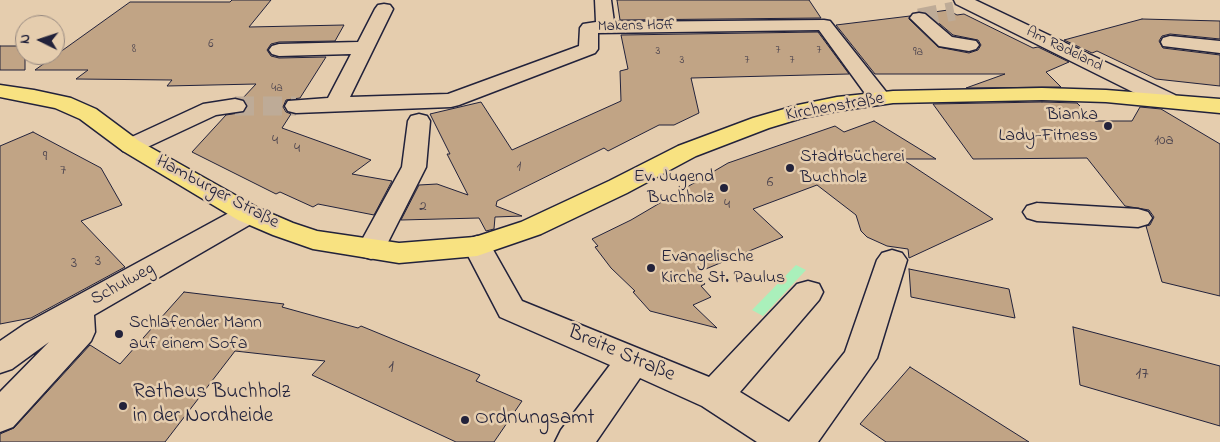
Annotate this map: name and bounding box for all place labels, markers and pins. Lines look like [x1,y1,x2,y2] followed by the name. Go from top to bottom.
[999,105,1098,148] place label: Bianka Lady-Fitness
[1102,120,1114,132] marker: Bianka Lady-Fitness
[800,147,905,190] place label: Stadtbücherei Buchholz
[784,162,796,174] marker: Stadtbücherei Buchholz
[634,167,714,210] place label: Ev. Jugend Buchholz
[718,182,730,194] marker: Ev. Jugend Buchholz
[661,247,785,290] place label: Evangelische Kirche St. Paulus
[645,262,657,274] marker: Evangelische Kirche St. Paulus
[129,313,262,356] place label: Schlafender Mann auf einem Sofa
[113,328,125,340] marker: Schlafender Mann auf einem Sofa
[133,381,290,431] place label: Rathaus Buchholz in der Nordheide
[117,400,129,412] marker: Rathaus Buchholz in der Nordheide
[475,407,595,433] place label: Ordnungsamt
[459,414,471,426] marker: Ordnungsamt

